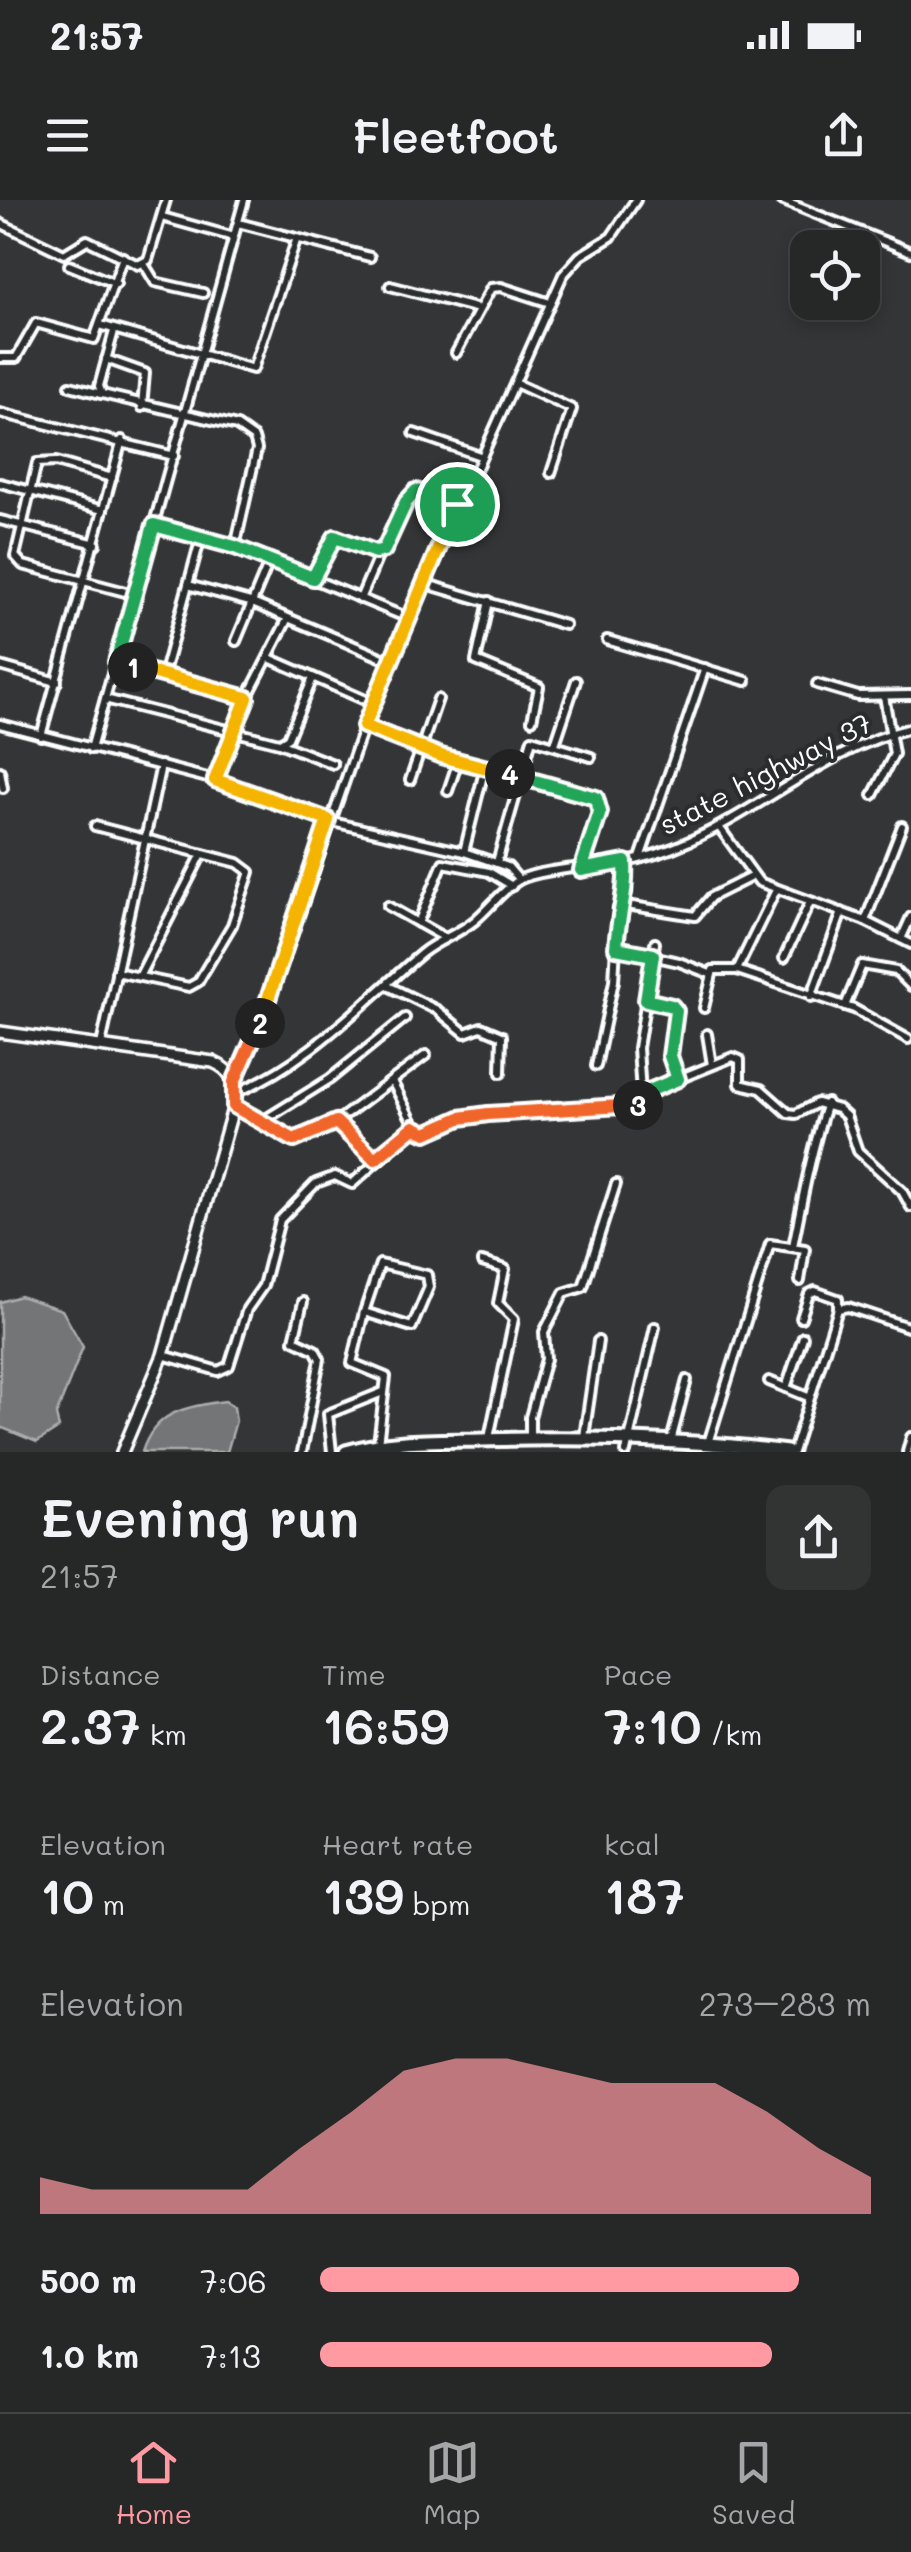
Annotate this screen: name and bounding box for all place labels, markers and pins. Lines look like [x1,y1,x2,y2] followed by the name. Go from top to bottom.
[415,462,500,547] pin
[108,642,158,692] pin: 1
[485,749,535,799] pin: 4
[235,998,285,1048] pin: 2
[613,1080,663,1130] pin: 3

